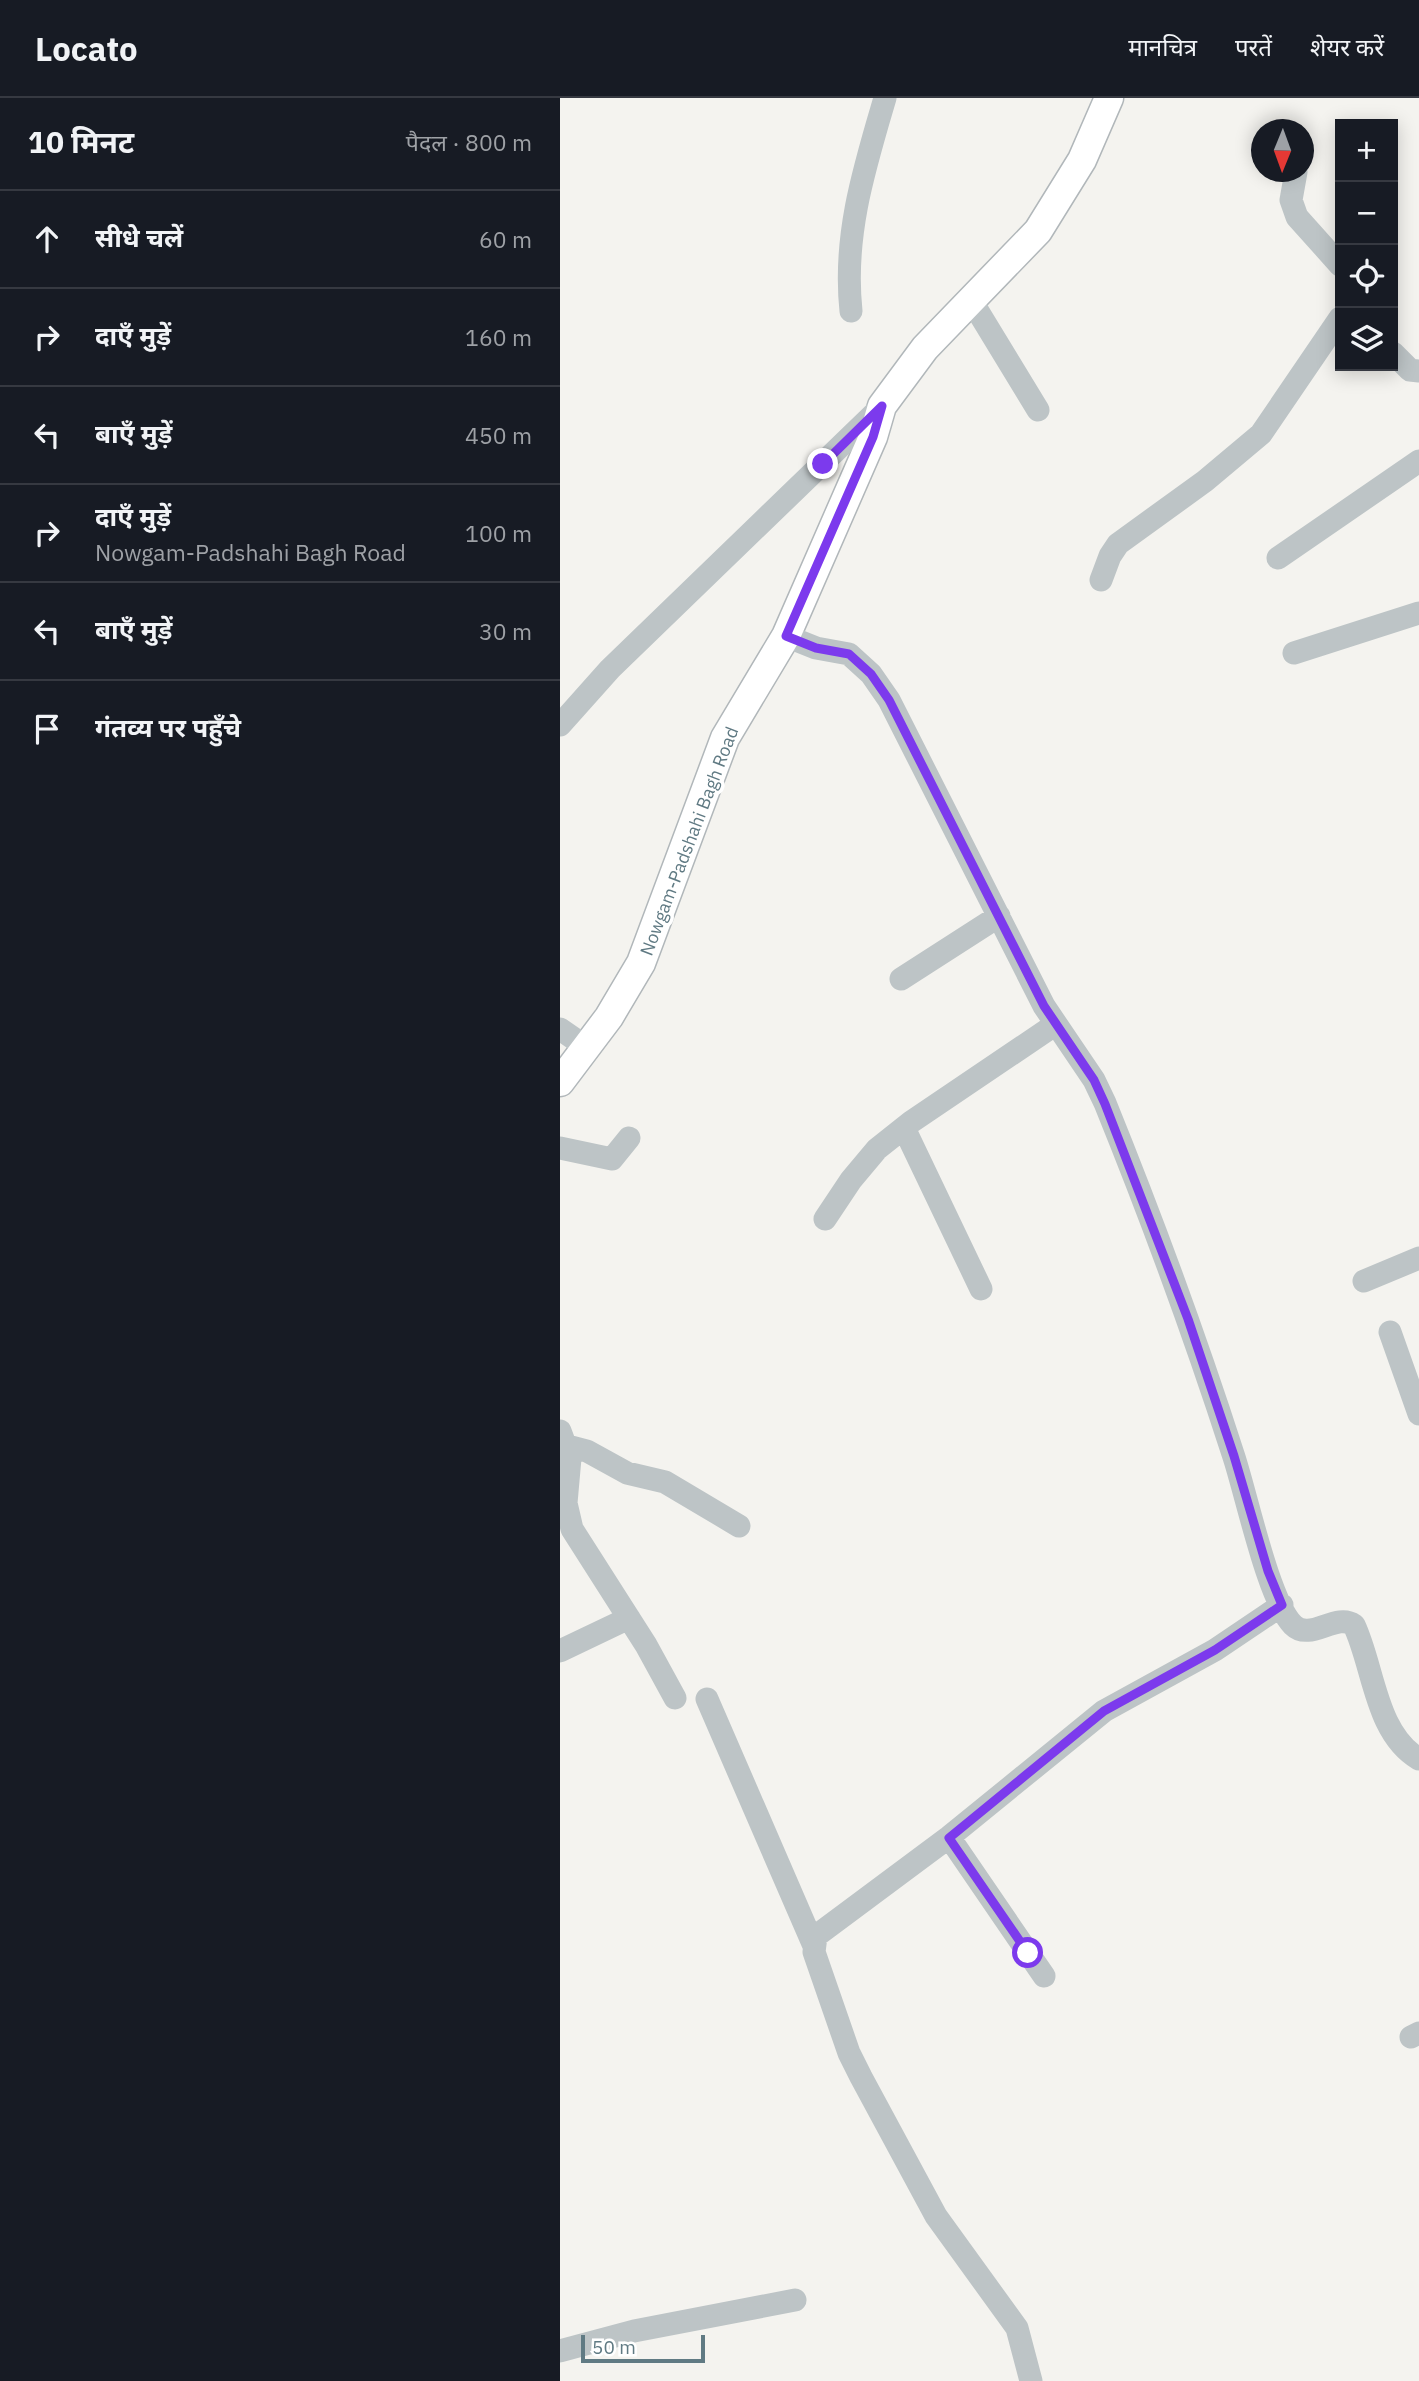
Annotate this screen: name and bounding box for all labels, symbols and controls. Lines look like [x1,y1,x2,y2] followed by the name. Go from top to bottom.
[35,27,138,70] text: Locato
[1128,31,1197,63] text: मानचित्र
[1235,31,1272,63] text: परतें
[1310,31,1384,63] text: शेयर करें
[1251,119,1314,182] north arrow
[1335,119,1398,371] map controls
[1335,119,1398,182] button: +
[28,122,134,161] text: 10 मिनट
[406,127,532,157] text: पैदल · 800 m
[1335,182,1398,245] button: −
[28,220,66,258] icon: ahead
[95,220,183,254] text: सीधे चलें
[479,224,532,254] text: 60 m
[1335,245,1398,308] button: locate
[1335,308,1398,371] button: layers
[28,318,66,356] icon: right
[95,318,171,352] text: दाएँ मुड़ें
[465,322,532,352] text: 160 m
[28,416,66,454] icon: left
[95,416,172,450] text: बाएँ मुड़ें
[465,420,532,450] text: 450 m
[807,448,838,479] route end
[95,499,171,533] text: दाएँ मुड़ें
[28,514,66,552] icon: right
[465,518,532,548] text: 100 m
[95,537,406,567] text: Nowgam-Padshahi Bagh Road
[28,612,66,650] icon: left
[95,612,172,646] text: बाएँ मुड़ें
[479,616,532,646] text: 30 m
[28,710,66,748] icon: arrive
[95,710,241,744] text: गंतव्य पर पहुँचे
[635,723,743,959] street label: Nowgam-Padshahi Bagh Road
[1012,1937,1043,1968] route start
[581,2332,705,2364] scale bar
[592,2335,636,2359] text: 50 m

